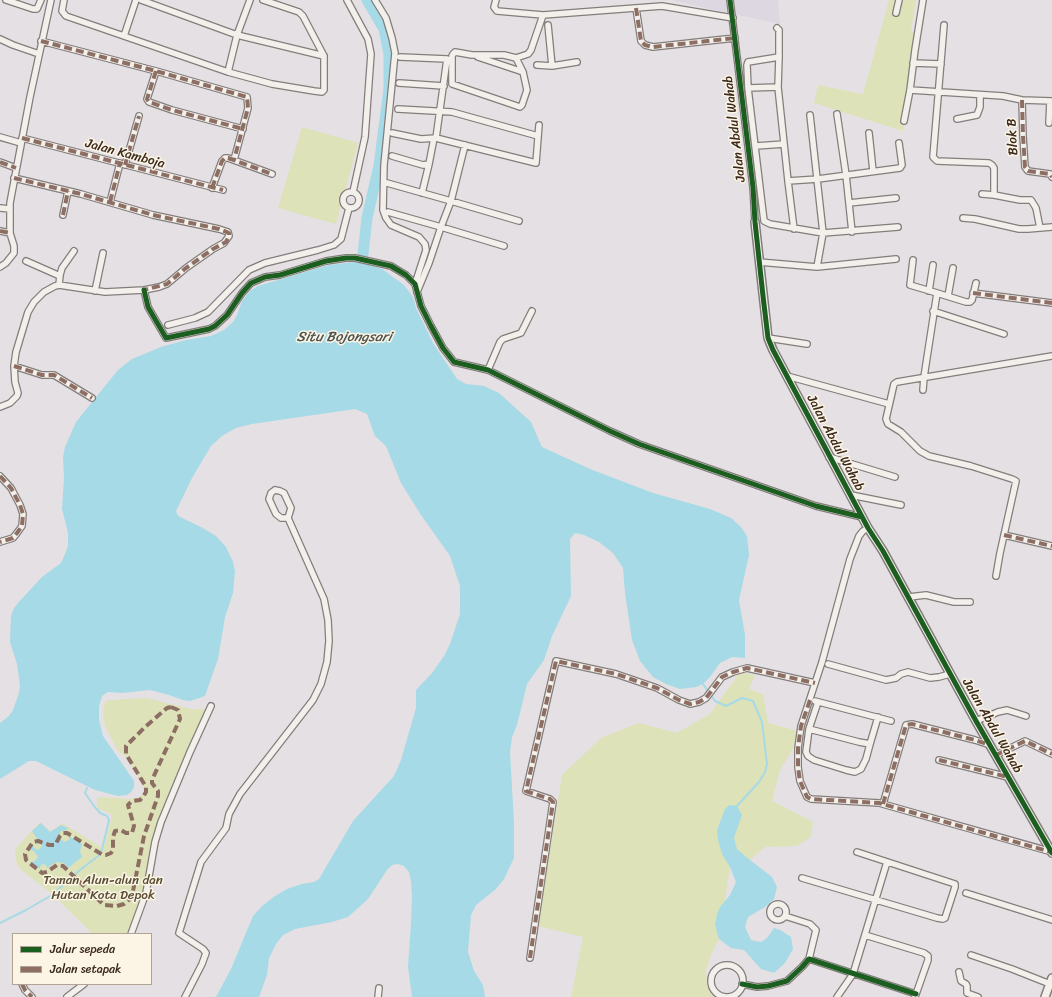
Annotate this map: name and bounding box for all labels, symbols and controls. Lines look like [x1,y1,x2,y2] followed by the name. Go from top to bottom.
[721,75,749,183] street label: Jalan Abdul Wahab
[1004,118,1022,156] street label: Blok B
[84,136,166,172] street label: Jalan Kamboja
[296,329,392,345] water label: Situ Bojongsari
[803,392,867,494] street label: Jalan Abdul Wahab
[959,676,1025,776] street label: Jalan Abdul Wahab
[43,873,163,904] park label: Taman Alun-alun dan Hutan Kota Depok
[12,933,152,985] legend
[50,938,115,960] text: Jalur sepeda
[50,958,121,980] text: Jalan setapak

